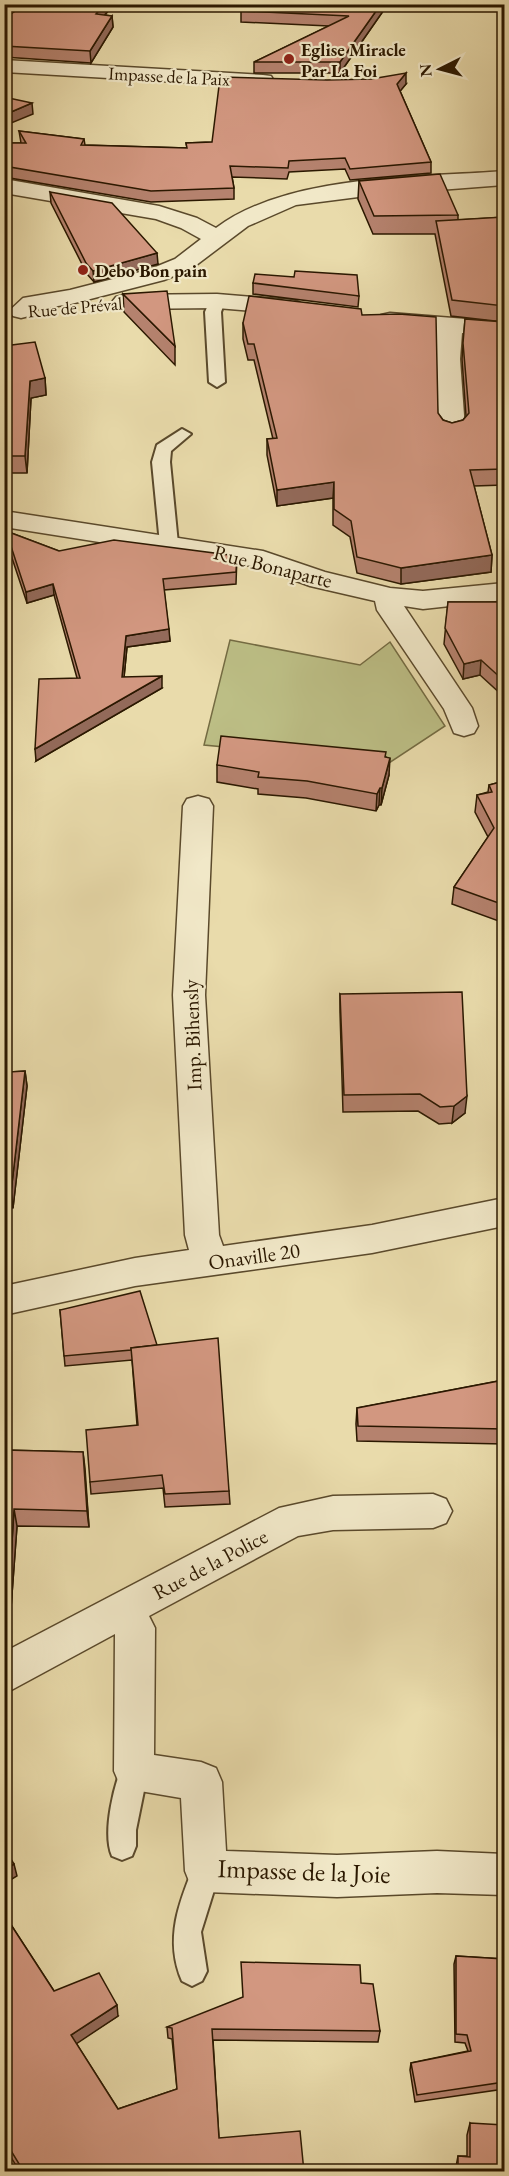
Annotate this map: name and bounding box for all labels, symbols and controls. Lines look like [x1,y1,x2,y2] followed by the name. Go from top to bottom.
[301,38,406,82] place label: Eglise Miracle Par La Foi
[410,39,470,99] north arrow
[282,52,296,66] marker: Eglise Miracle Par La Foi
[108,61,231,91] street label: Impasse de la Paix
[414,63,437,78] text: N
[95,259,207,282] place label: Debo Bon pain
[76,263,90,277] marker: Debo Bon pain
[27,291,123,323] street label: Rue de Préval
[211,538,335,594] street label: Rue Bonaparte
[177,978,207,1091] street label: Imp. Bihensly
[207,1236,301,1276] street label: Onaville 20
[148,1522,272,1606] street label: Rue de la Police
[217,1851,391,1891] street label: Impasse de la Joie

